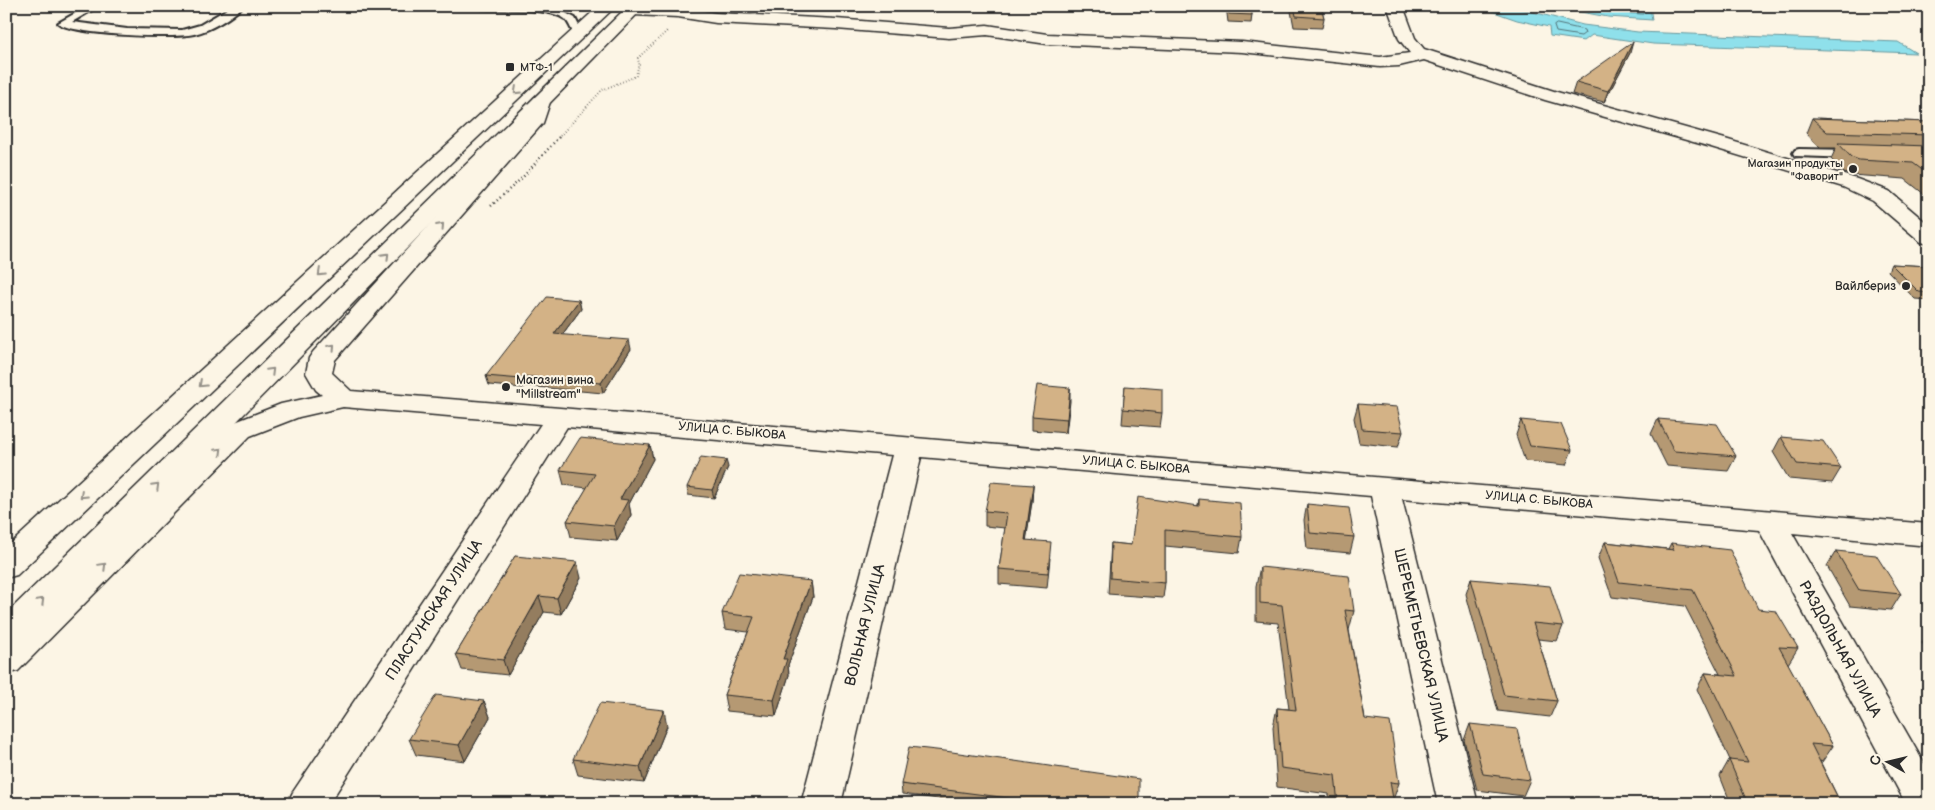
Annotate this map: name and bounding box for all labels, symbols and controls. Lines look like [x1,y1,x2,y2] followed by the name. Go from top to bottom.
[504,61,516,73] marker: МТФ-1
[520,61,552,74] place label: МТФ-1
[513,85,522,94] one-way arrow
[1748,157,1843,183] place label: Магазин продукты "Фаворит"
[1847,163,1859,175] marker: Магазин продукты "Фаворит"
[435,222,444,231] one-way arrow
[380,253,389,262] one-way arrow
[318,267,327,276] one-way arrow
[1835,279,1896,294] place label: Вайлбериз
[1900,280,1912,292] marker: Вайлбериз
[326,343,335,352] one-way arrow
[265,368,274,377] one-way arrow
[516,373,594,402] place label: Магазин вина "Millstream"
[199,378,208,387] one-way arrow
[500,381,512,393] marker: Магазин вина "Millstream"
[678,419,787,443] street label: УЛИЦА С. БЫКОВА
[213,448,222,457] one-way arrow
[1082,453,1191,477] street label: УЛИЦА С. БЫКОВА
[150,483,159,492] one-way arrow
[1485,488,1594,512] street label: УЛИЦА С. БЫКОВА
[80,489,89,498] one-way arrow
[381,535,487,684] street label: ПЛАСТУНСКАЯ УЛИЦА
[1389,546,1453,745] street label: ШЕРЕМЕТЬЕВСКАЯ УЛИЦА
[841,561,890,688] street label: ВОЛЬНАЯ УЛИЦА
[97,562,106,571] one-way arrow
[1794,577,1886,722] street label: РАЗДОЛЬНАЯ УЛИЦА
[35,597,44,606] one-way arrow
[1862,738,1912,788] north arrow
[1867,754,1885,766] text: С

